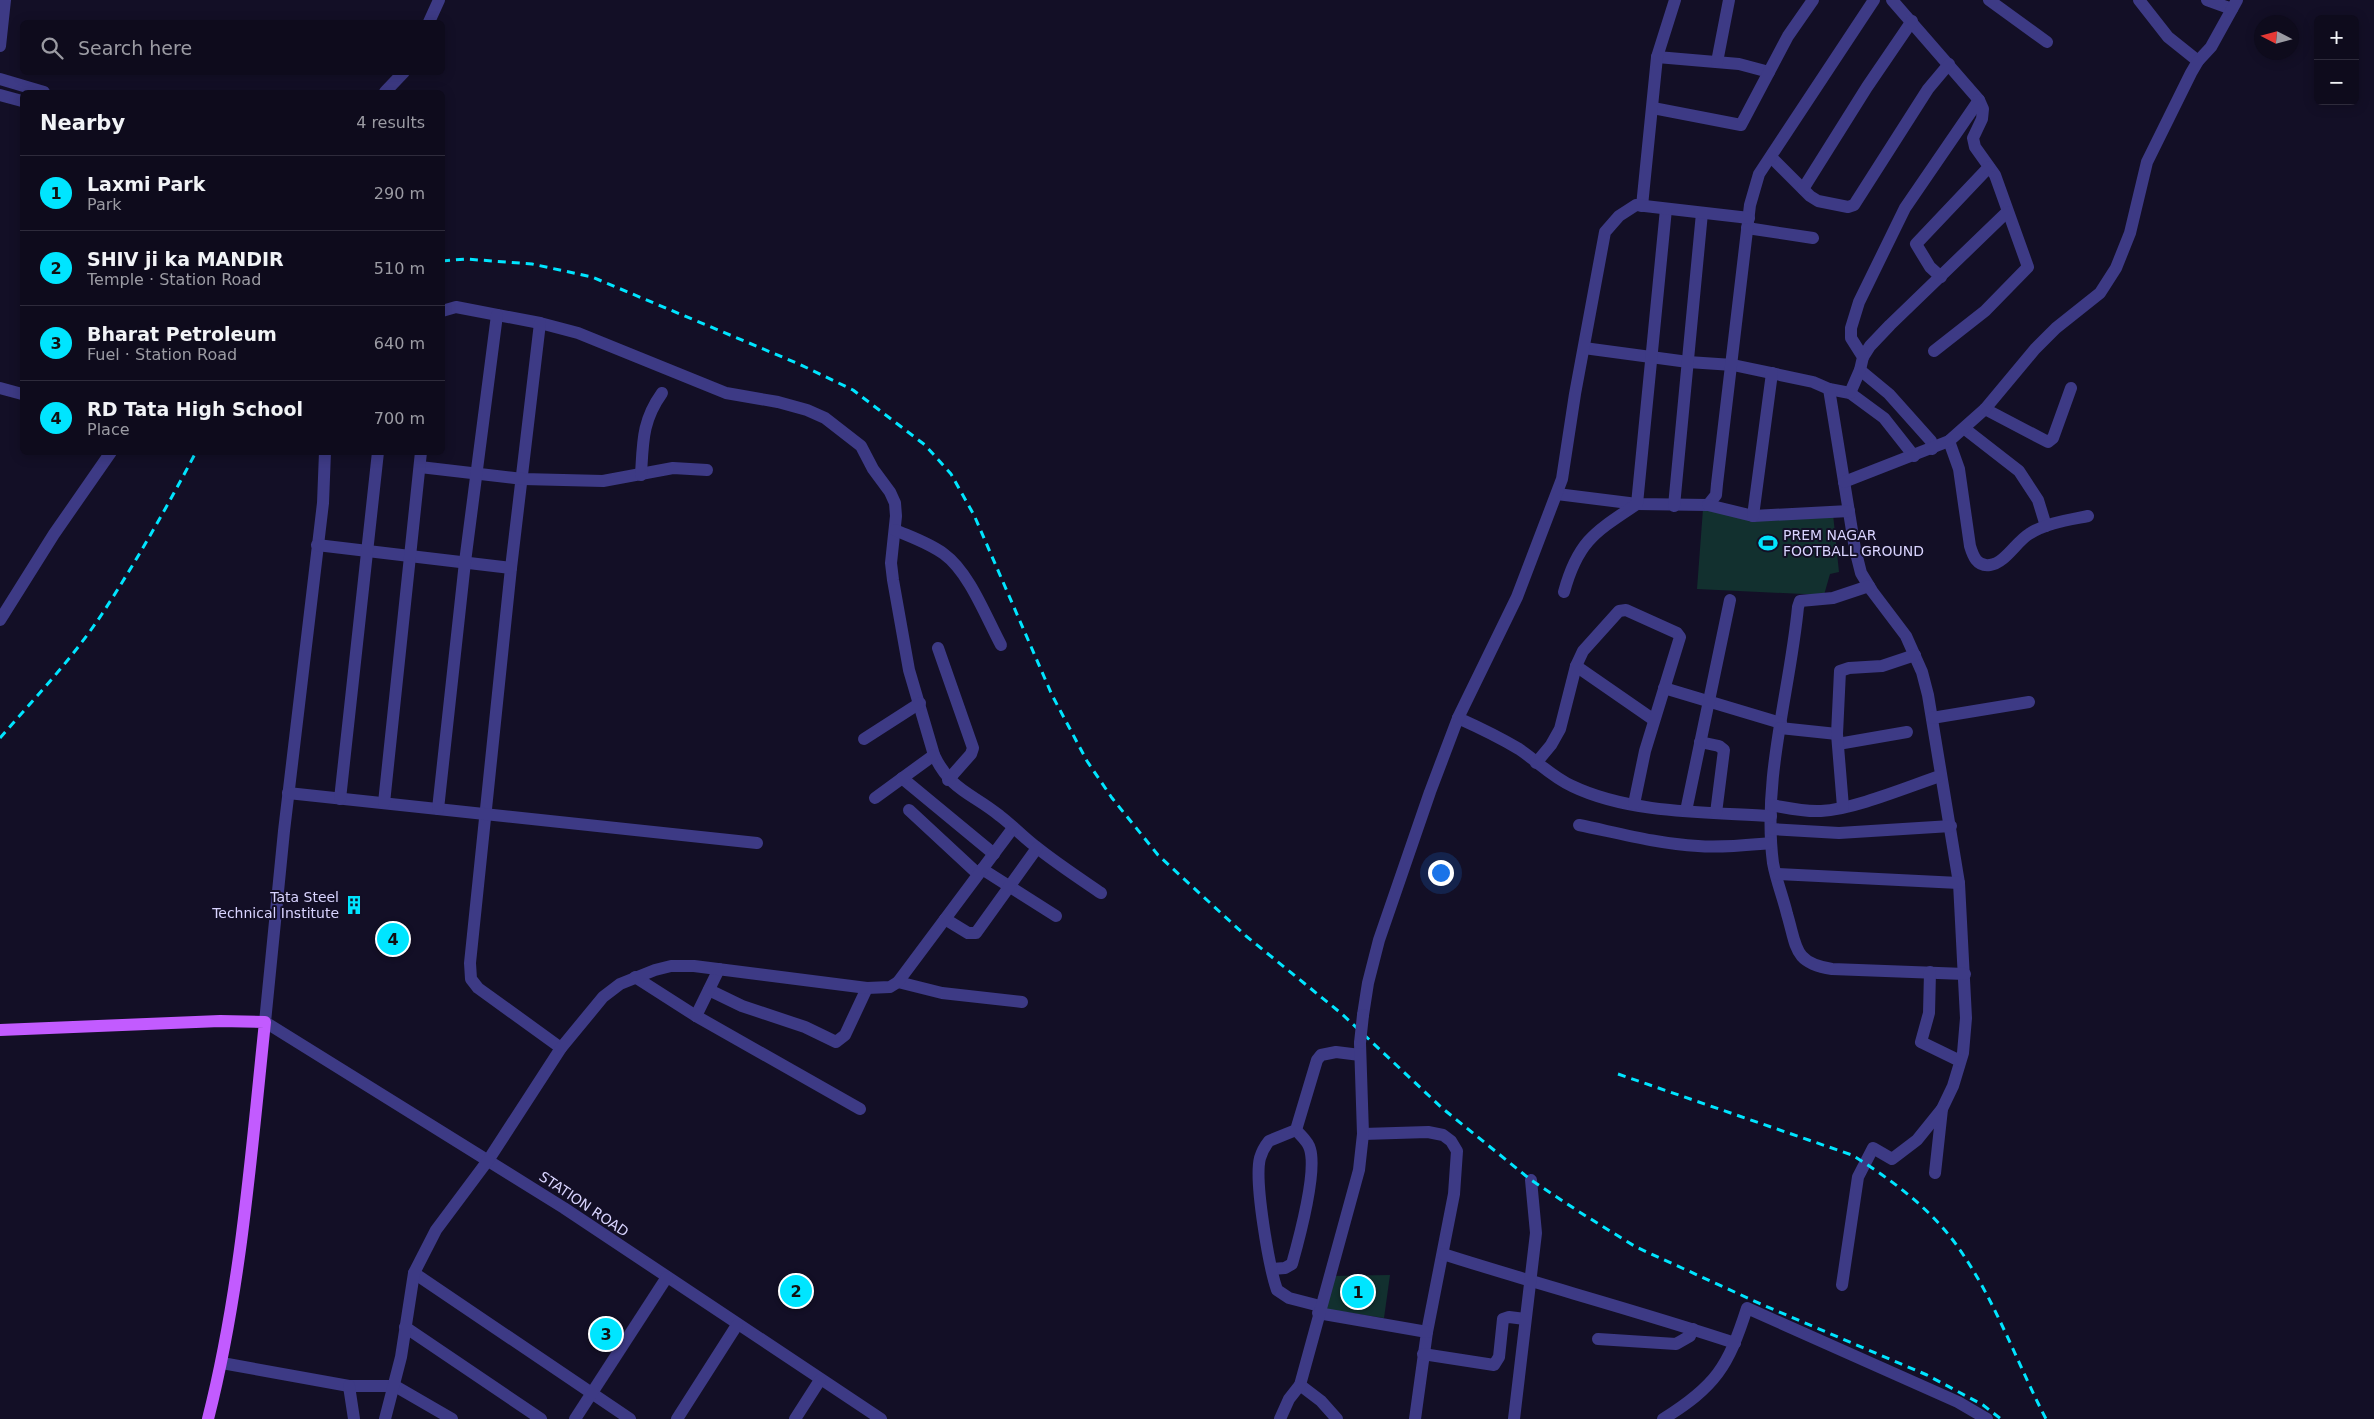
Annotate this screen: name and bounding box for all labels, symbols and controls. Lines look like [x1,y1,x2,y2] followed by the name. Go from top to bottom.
[2254,15,2299,60] north arrow
[2314,15,2359,105] map controls
[2314,15,2359,60] button: +
[20,20,445,75] search box
[38,34,66,62] icon: search
[78,37,192,59] text: Search here
[2314,60,2359,105] button: −
[40,111,125,135] text: Nearby
[356,113,425,132] text: 4 results
[87,173,205,195] text: Laxmi Park
[50,184,62,203] text: 1
[374,184,425,203] text: 290 m
[87,195,122,214] text: Park
[87,248,284,270] text: SHIV ji ka MANDIR
[50,259,62,278] text: 2
[374,259,425,278] text: 510 m
[87,270,261,289] text: Temple · Station Road
[87,323,277,345] text: Bharat Petroleum
[50,334,62,353] text: 3
[374,334,425,353] text: 640 m
[87,345,237,364] text: Fuel · Station Road
[87,398,303,420] text: RD Tata High School
[50,409,62,428] text: 4
[374,409,425,428] text: 700 m
[87,420,130,439] text: Place
[1783,527,1924,559] place label: PREM NAGAR FOOTBALL GROUND
[1757,532,1779,554] sports icon: PREM NAGAR FOOTBALL GROUND
[1428,860,1454,886] your location
[211,889,339,921] place label: Tata Steel Technical Institute
[343,894,365,916] building icon: Tata Steel Technical Institute
[377,920,409,958] pin: 4
[536,1168,632,1240] street label: STATION ROAD
[780,1272,812,1310] pin: 2
[1342,1273,1374,1311] pin: 1
[590,1315,622,1353] pin: 3

